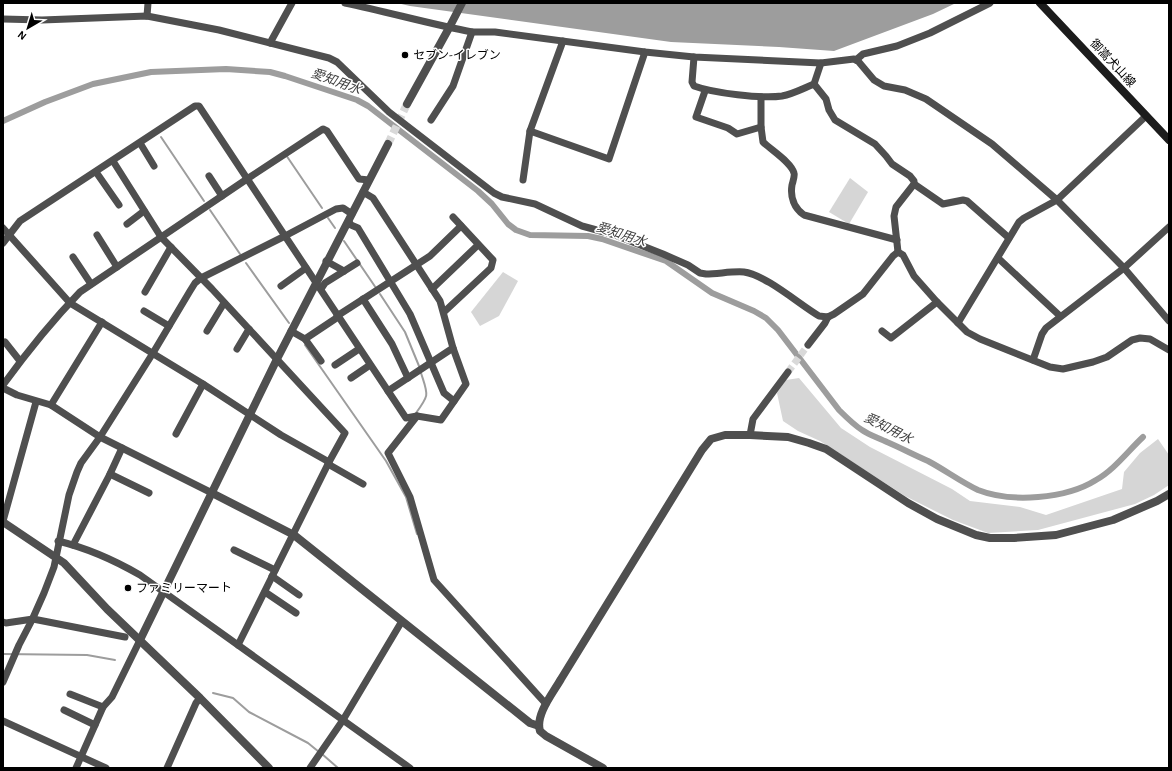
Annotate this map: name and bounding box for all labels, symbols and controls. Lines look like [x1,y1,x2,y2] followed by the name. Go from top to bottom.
[8,8,48,48] north arrow
[16,29,29,42] text: N
[1088,36,1139,89] street label: 御嵩犬山線
[413,48,501,61] place label: セブン-イレブン
[400,50,410,60] marker: セブン-イレブン
[309,66,365,98] water label: 愛知用水
[594,220,650,250] water label: 愛知用水
[862,411,916,447] water label: 愛知用水
[136,582,232,594] place label: ファミリーマート
[123,583,133,593] marker: ファミリーマート

